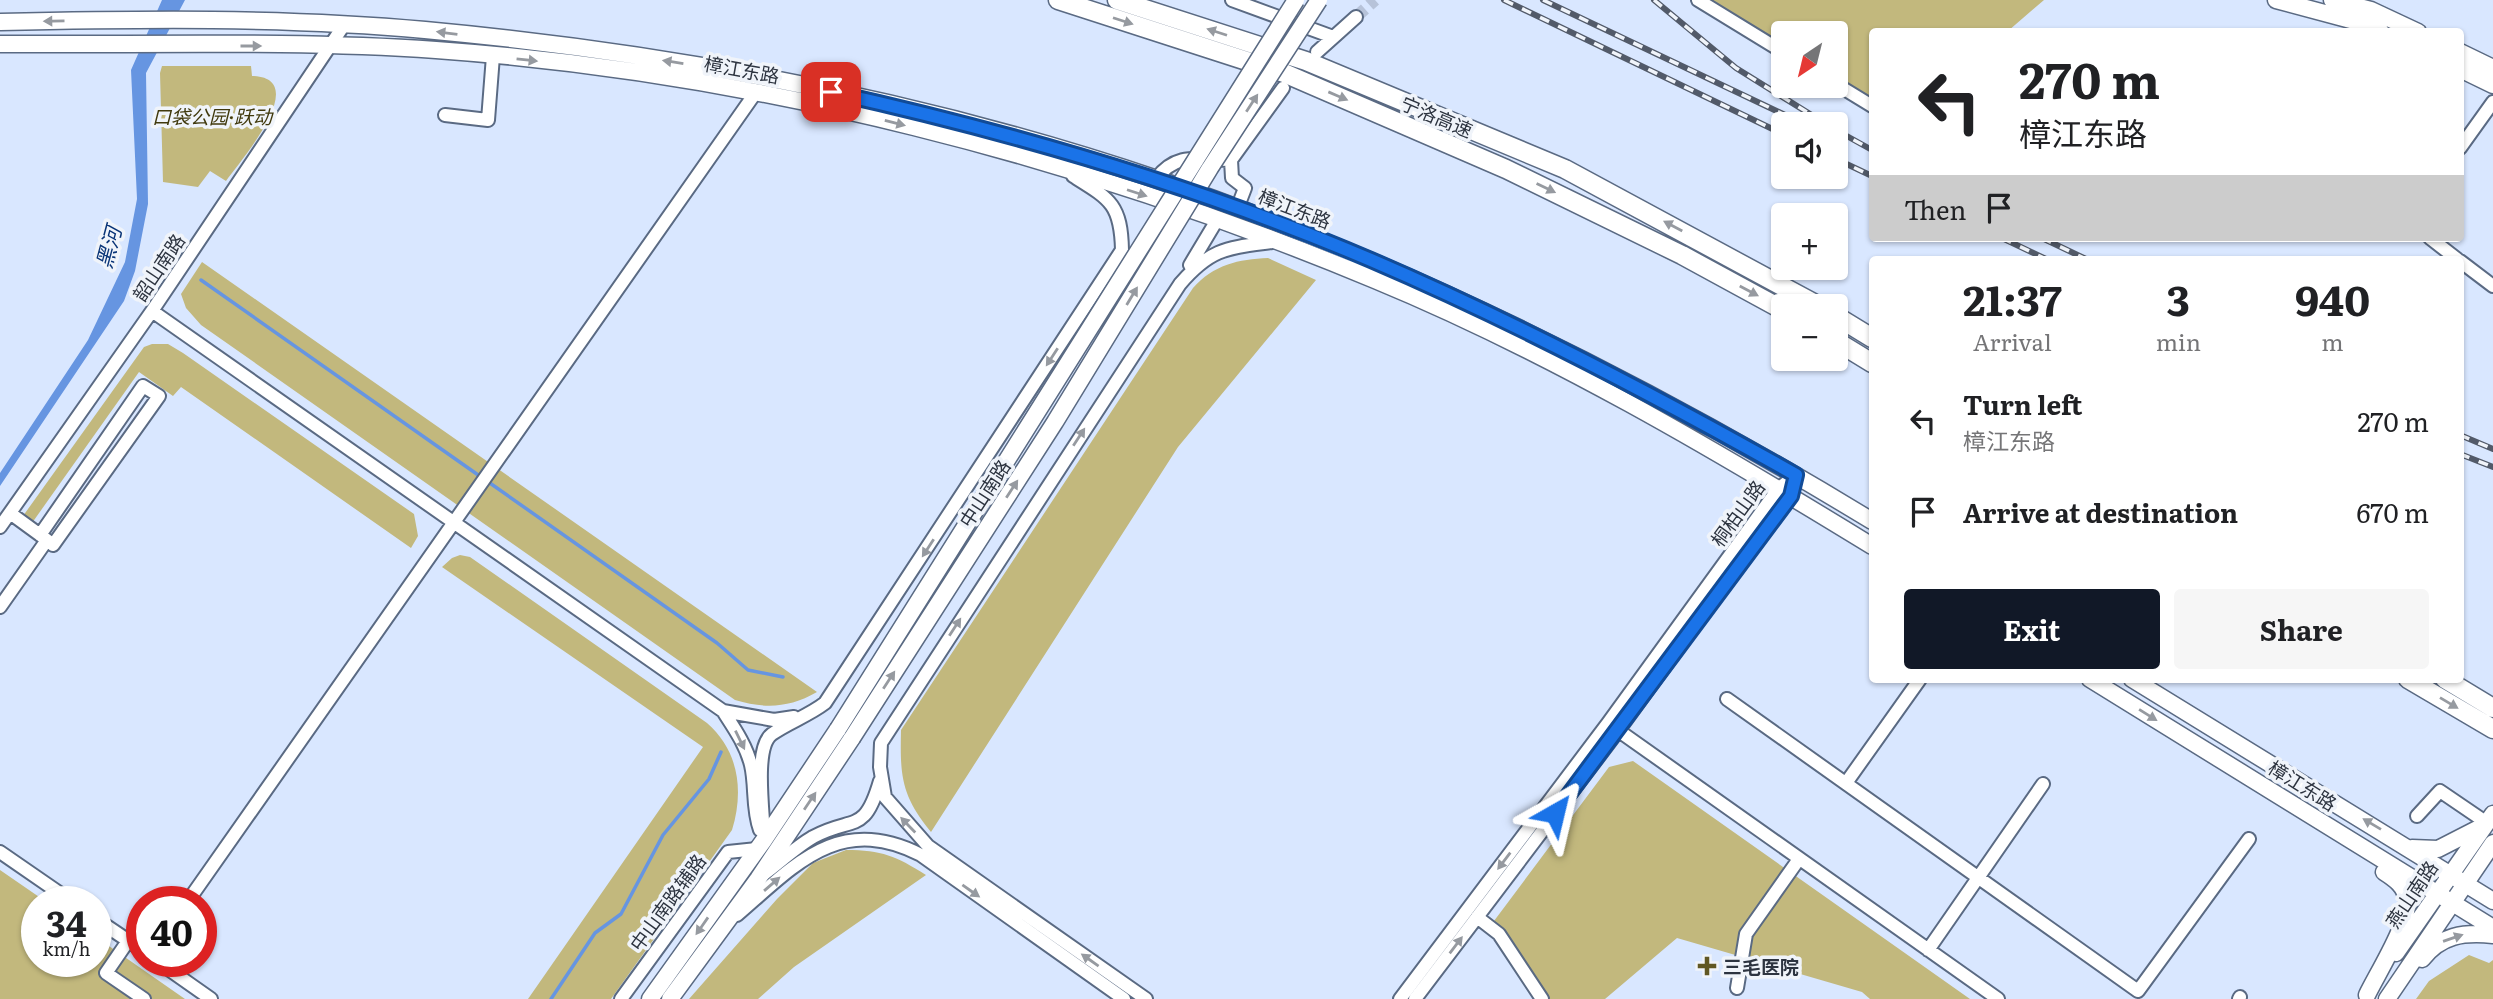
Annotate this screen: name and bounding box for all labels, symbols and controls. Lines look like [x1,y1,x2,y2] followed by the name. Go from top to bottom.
[43,15,65,26] one-way arrow
[1113,16,1134,27] one-way arrow
[1771,21,1848,98] north arrow
[1771,21,1848,371] map controls
[1206,26,1227,37] one-way arrow
[436,27,458,38] one-way arrow
[240,40,262,52] one-way arrow
[2019,41,2160,114] text: 270 m
[702,49,782,89] street label: 樟江东路
[516,55,538,66] one-way arrow
[662,56,684,67] one-way arrow
[1904,56,1995,147] icon: left
[801,62,861,122] pin
[812,73,850,111] icon: arrive
[1397,88,1477,144] street label: 宁洛高速
[1327,91,1348,102] one-way arrow
[1246,93,1259,112] one-way arrow
[152,102,274,130] park label: 口袋公园·跃动
[2019,108,2147,156] text: 樟江东路
[1771,112,1848,189] button: sound
[885,118,907,129] one-way arrow
[1254,181,1336,235] street label: 樟江东路
[1536,182,1556,194] one-way arrow
[1127,188,1148,199] one-way arrow
[1904,189,1966,228] text: Then
[1980,189,2018,227] icon: arrive
[1771,203,1848,280] button: +
[87,219,128,271] water label: 黑河
[1664,220,1683,232] one-way arrow
[125,228,191,306] street label: 韶山南路
[1963,267,2062,329] text: 21:37
[2167,267,2190,329] text: 3
[2295,267,2370,329] text: 940
[1739,284,1759,296] one-way arrow
[1125,286,1138,305] one-way arrow
[1771,294,1848,371] button: −
[1973,324,2052,358] text: Arrival
[2156,324,2201,358] text: min
[2321,324,2344,358] text: m
[1046,348,1059,367] one-way arrow
[1963,384,2082,423] text: Turn left
[2357,401,2429,440] text: 270 m
[1904,402,1942,440] icon: left
[1963,423,2055,457] text: 樟江东路
[1073,427,1086,447] one-way arrow
[952,453,1016,533] street label: 中山南路
[1703,474,1771,552] street label: 桐柏山路
[1005,479,1018,499] one-way arrow
[1963,492,2238,531] text: Arrive at destination
[2356,492,2429,531] text: 670 m
[1904,493,1942,531] icon: arrive
[922,539,935,558] one-way arrow
[1904,589,2160,669] button: Exit
[2174,589,2429,669] button: Share
[948,618,961,637] one-way arrow
[882,671,895,690] one-way arrow
[2440,697,2459,709] one-way arrow
[2139,708,2158,721] one-way arrow
[735,730,746,750] one-way arrow
[2263,753,2343,817] street label: 樟江东路
[1518,776,1592,850] position arrow
[803,792,817,810] one-way arrow
[900,817,916,834] one-way arrow
[2362,818,2381,831] one-way arrow
[622,848,712,956] street label: 中山南路辅路
[1497,851,1512,869] one-way arrow
[2378,855,2444,933] street label: 燕山南路
[763,877,780,893] one-way arrow
[962,884,980,898] one-way arrow
[126,886,217,977] speed limit sign: 40
[46,896,87,948] text: 34
[695,917,709,935] one-way arrow
[2442,932,2463,943] one-way arrow
[43,935,90,962] text: km/h
[1449,936,1464,954] one-way arrow
[1723,952,1799,980] place label: 三毛医院
[1081,953,1099,967] one-way arrow
[1697,956,1717,976] marker: 三毛医院

